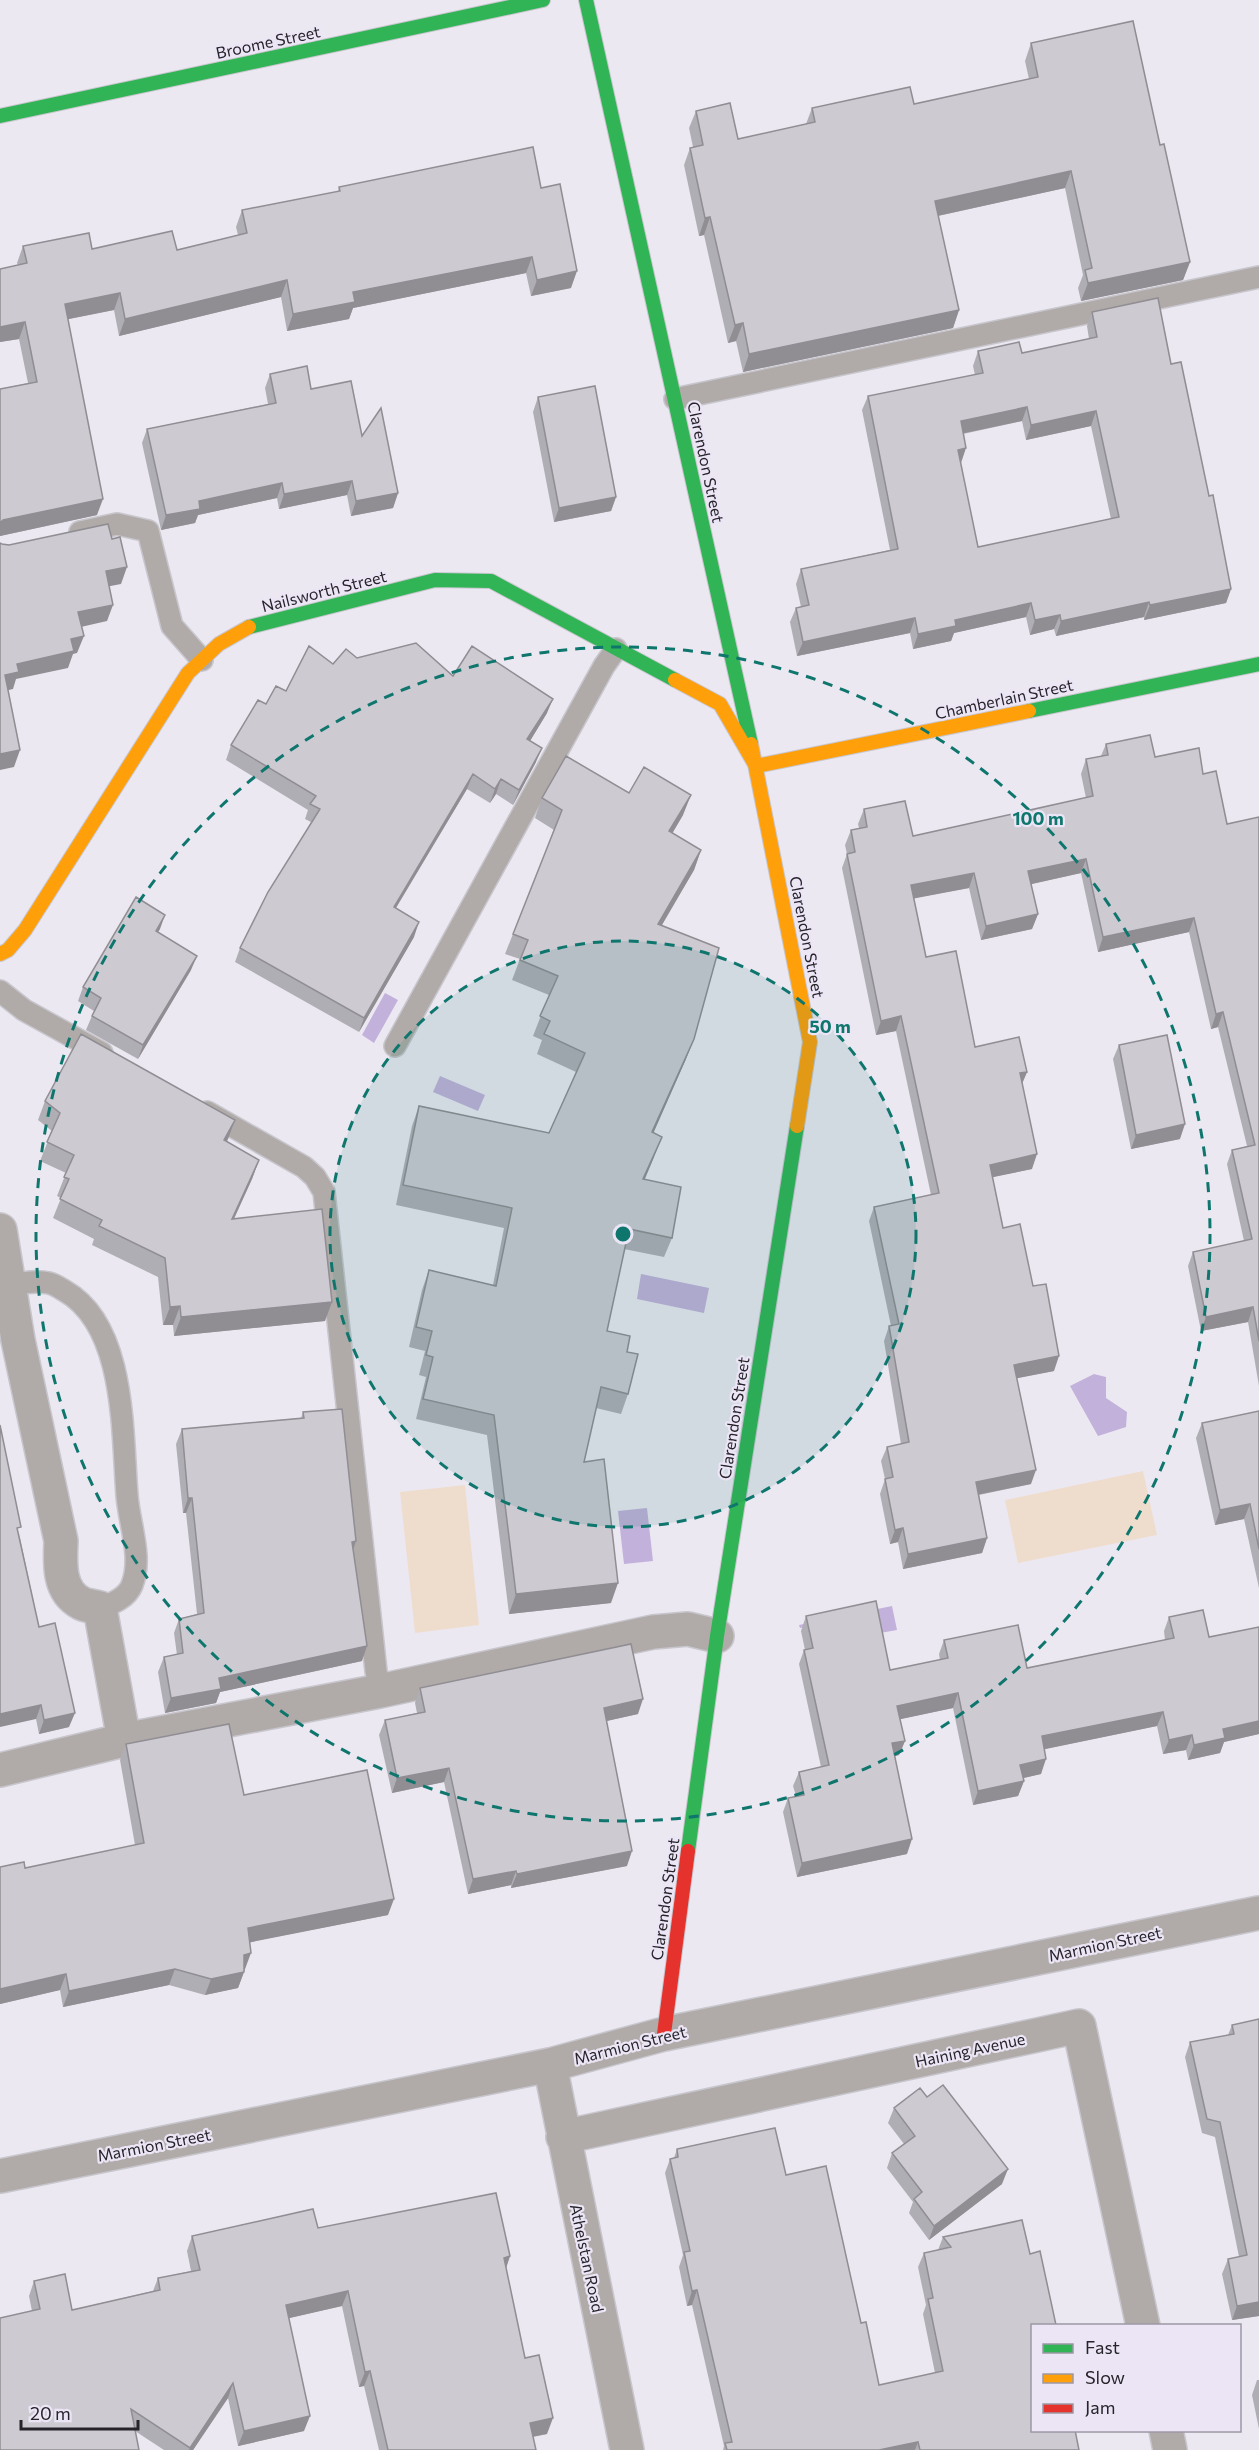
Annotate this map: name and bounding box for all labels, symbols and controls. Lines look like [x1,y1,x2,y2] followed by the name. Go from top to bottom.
[214,21,322,62] street label: Broome Street
[684,400,729,525] street label: Clarendon Street
[259,566,389,615] street label: Nailsworth Street
[933,674,1075,722] street label: Chamberlain Street
[1012,807,1064,829] text: 100 m
[786,875,829,1000] street label: Clarendon Street
[809,1015,851,1037] text: 50 m
[613,1224,633,1244] centre of rings
[714,1355,753,1480] street label: Clarendon Street
[647,1836,683,1961] street label: Clarendon Street
[1047,1922,1164,1965] street label: Marmion Street
[572,2021,688,2068] street label: Marmion Street
[913,2029,1027,2070] street label: Haining Avenue
[96,2124,213,2165] street label: Marmion Street
[567,2202,608,2314] street label: Athelstan Road
[1031,2324,1241,2432] legend
[1085,2336,1120,2358] text: Fast
[1085,2366,1125,2388] text: Slow
[21,2393,138,2431] scale bar
[1085,2396,1115,2418] text: Jam
[30,2402,71,2424] text: 20 m

